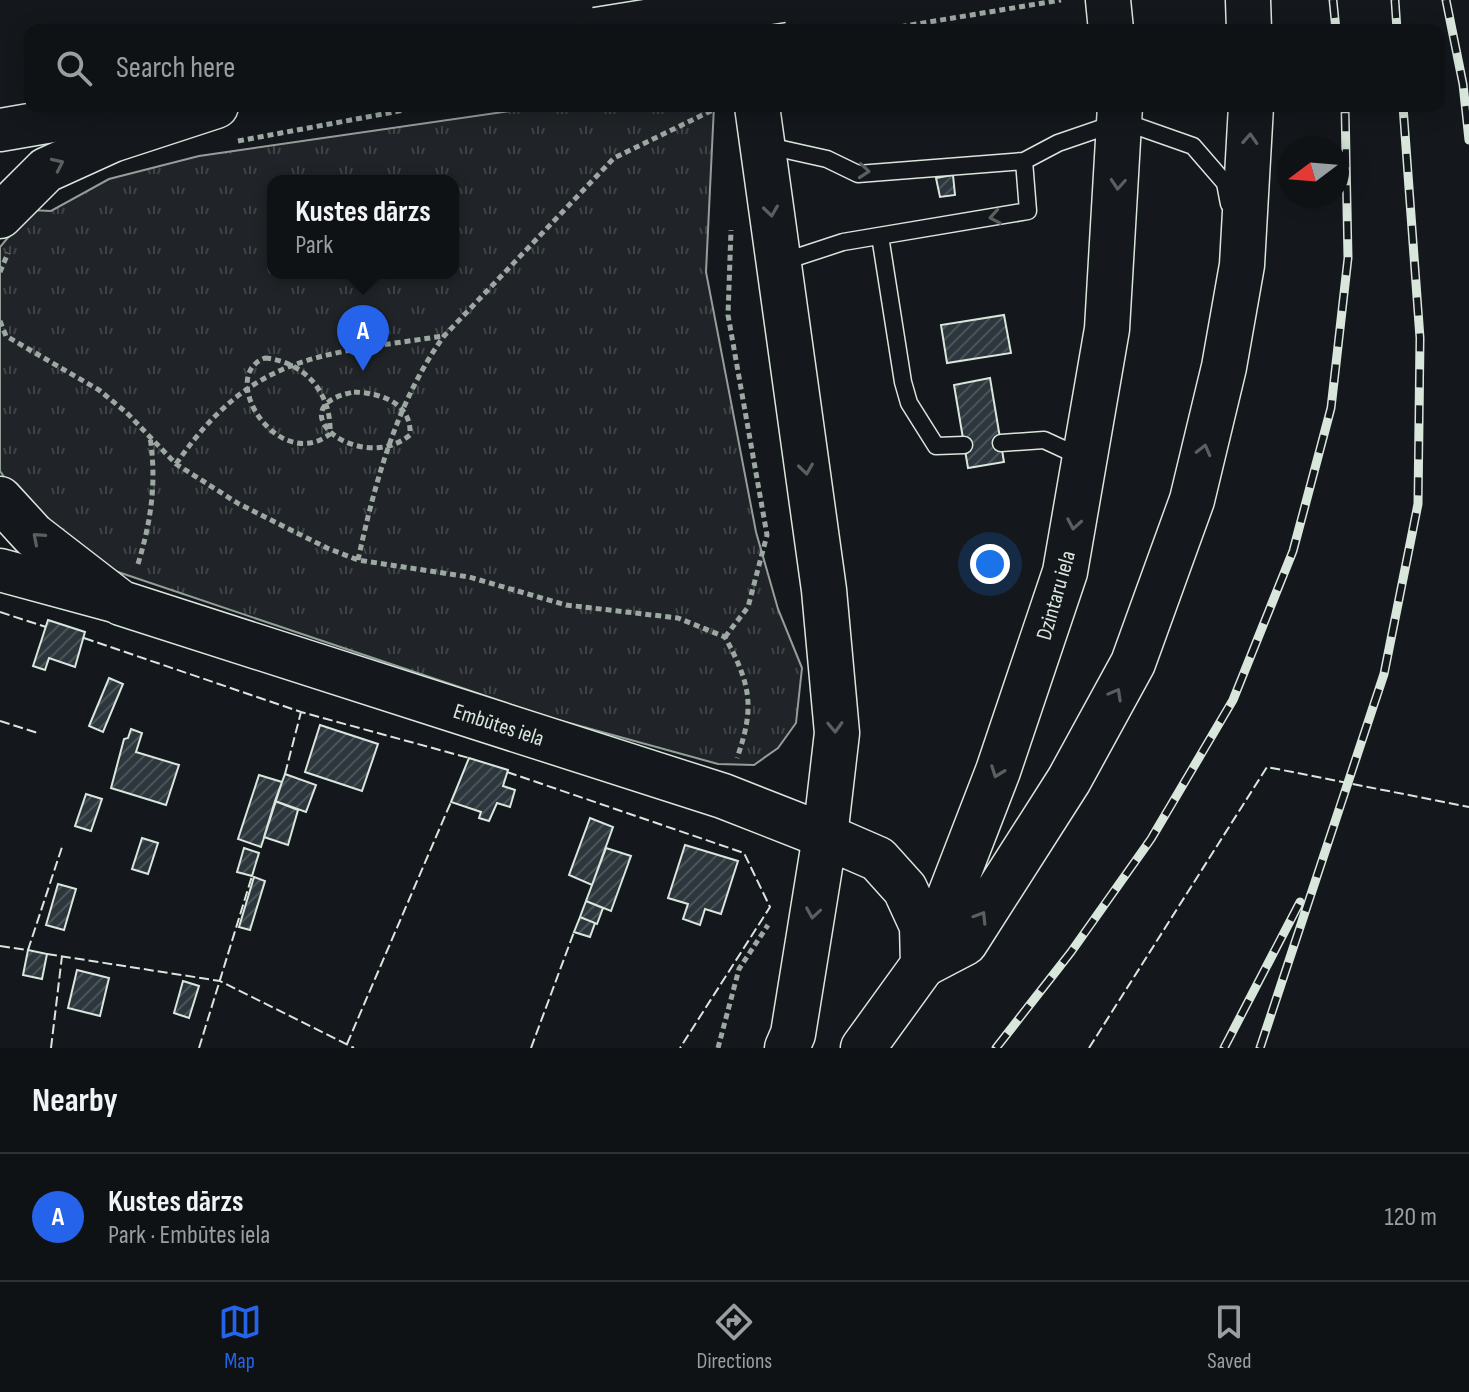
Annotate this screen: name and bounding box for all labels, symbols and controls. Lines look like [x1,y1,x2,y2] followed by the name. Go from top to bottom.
[24,24,1445,112] search box
[52,46,96,90] icon: search
[116,50,235,86] text: Search here
[1241,132,1258,145] one-way arrow
[1277,136,1349,208] north arrow
[50,158,64,174] one-way arrow
[857,162,870,179] one-way arrow
[267,175,459,279] popup
[1110,178,1127,191] one-way arrow
[295,194,431,230] text: Kustes dārzs
[762,204,779,218] one-way arrow
[989,207,1002,224] one-way arrow
[295,230,333,261] text: Park
[337,305,389,371] pin: A
[1195,444,1212,458] one-way arrow
[797,462,814,476] one-way arrow
[1066,518,1083,531] one-way arrow
[32,533,47,548] one-way arrow
[970,544,1010,584] your location
[1031,548,1082,643] street label: Dzintaru iela
[1106,688,1122,703] one-way arrow
[450,698,547,753] street label: Embūtes iela
[827,721,844,734] one-way arrow
[990,764,1006,778] one-way arrow
[805,906,822,920] one-way arrow
[972,911,987,925] one-way arrow
[32,1080,118,1121] text: Nearby
[108,1184,244,1220] text: Kustes dārzs
[52,1202,64,1233] text: A
[1384,1202,1437,1233] text: 120 m
[108,1220,270,1251] text: Park · Embūtes iela
[218,1300,262,1375] tab: Map
[697,1300,772,1375] tab: Directions
[1207,1300,1251,1375] tab: Saved

